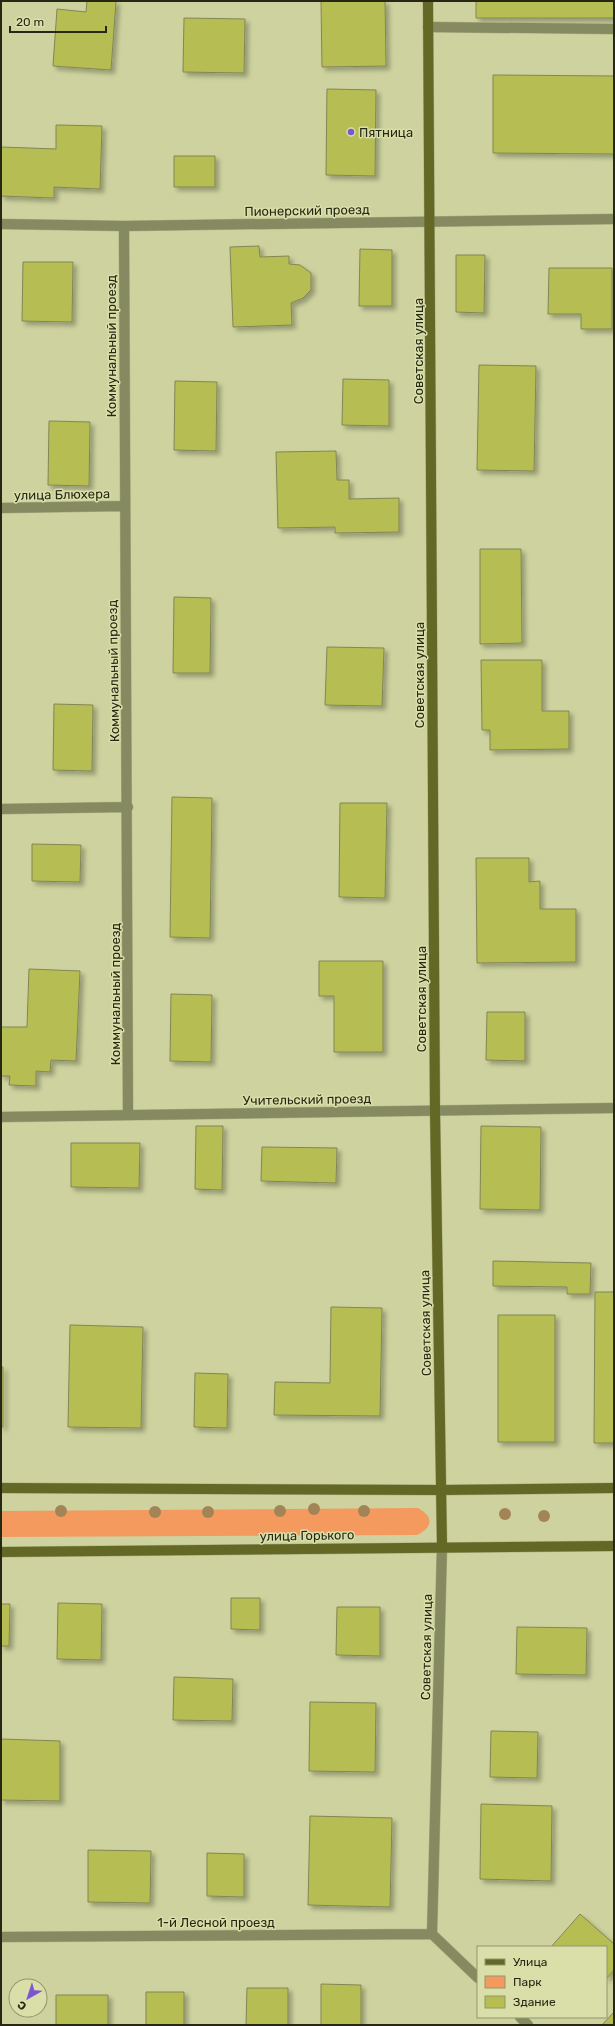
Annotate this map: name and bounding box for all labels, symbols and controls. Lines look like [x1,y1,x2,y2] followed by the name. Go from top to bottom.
[10,8,106,34] scale bar
[16,15,44,29] text: 20 m
[359,125,413,140] place label: Пятница
[346,127,356,137] marker: Пятница
[244,202,370,219] street label: Пионерский проезд
[104,275,119,417] street label: Коммунальный проезд
[411,298,426,404] street label: Советская улица
[14,486,110,503] street label: улица Блюхера
[105,600,122,742] street label: Коммунальный проезд
[412,622,427,728] street label: Советская улица
[108,923,123,1065] street label: Коммунальный проезд
[414,946,429,1052] street label: Советская улица
[243,1091,372,1108] street label: Учительский проезд
[417,1270,434,1376] street label: Советская улица
[260,1527,354,1544] street label: улица Горького
[418,1594,435,1700] street label: Советская улица
[157,1915,275,1930] street label: 1-й Лесной проезд
[477,1946,607,2018] legend
[513,1955,547,1969] text: Улица
[513,1975,542,1989] text: Парк
[8,1978,48,2018] north arrow
[513,1995,556,2009] text: Здание
[15,1998,29,2013] text: С

